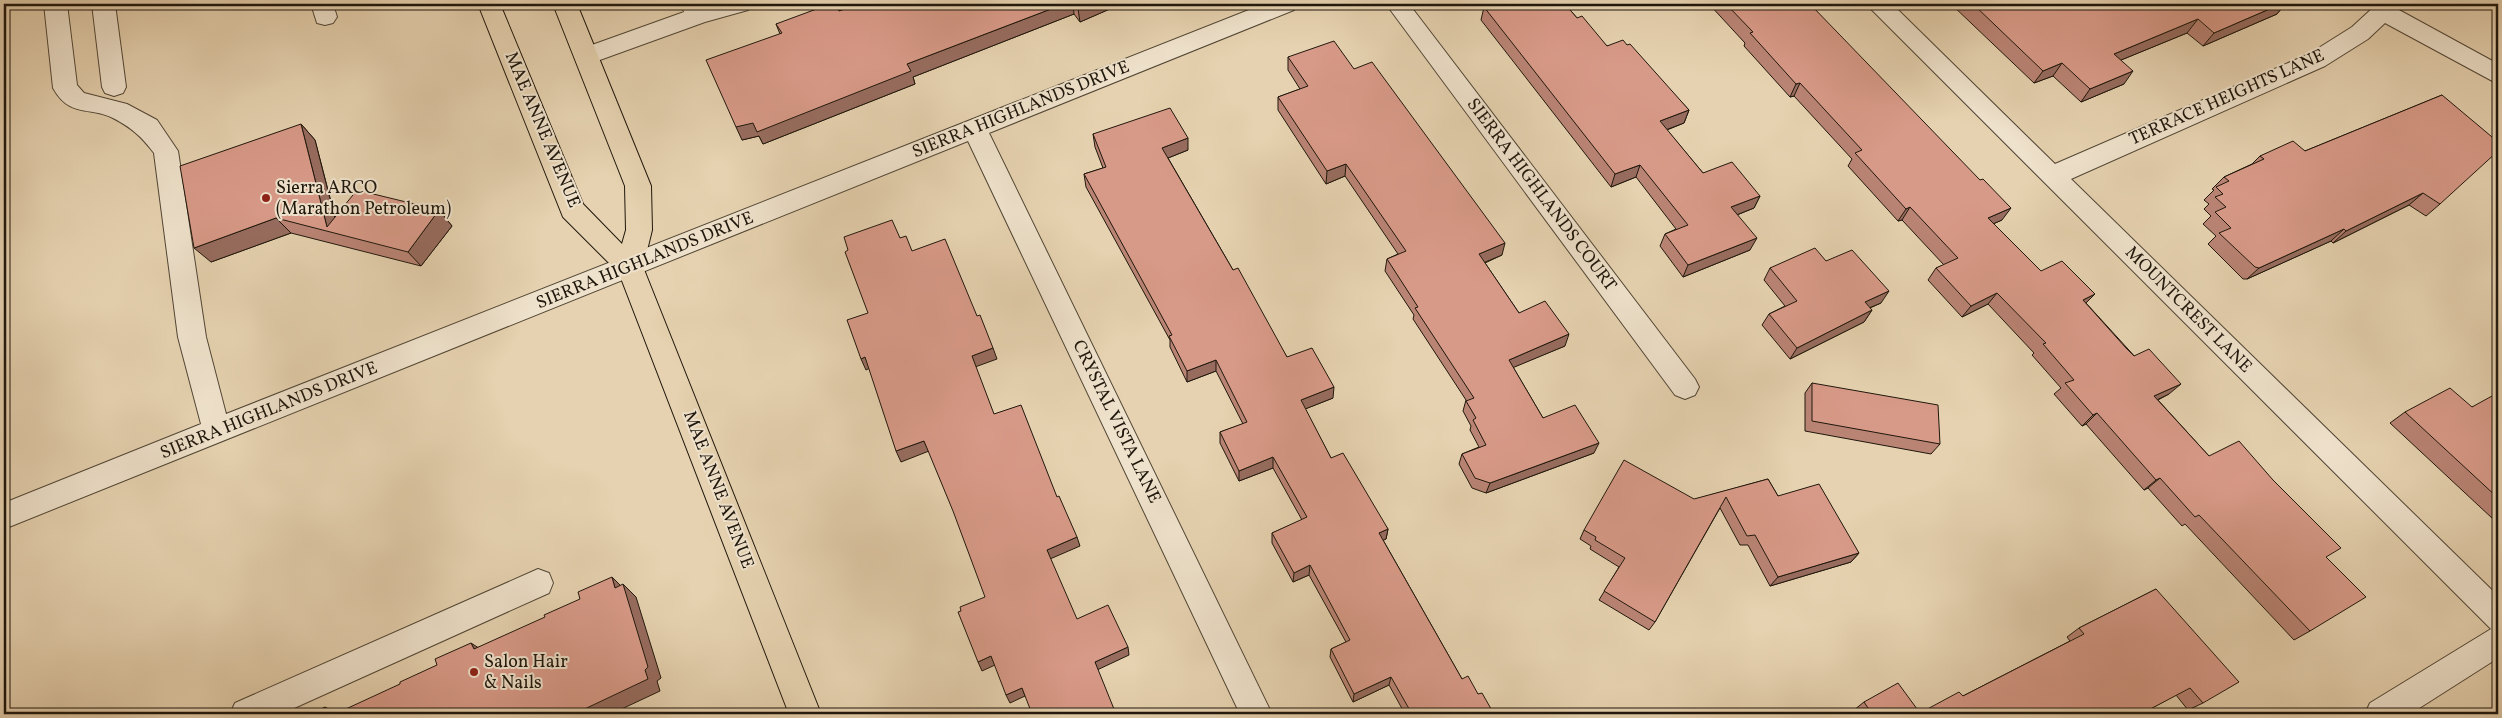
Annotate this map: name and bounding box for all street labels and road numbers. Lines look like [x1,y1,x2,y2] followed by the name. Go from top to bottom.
[2125,44,2329,152] street label: TERRACE HEIGHTS LANE
[498,48,586,212] street label: MAE ANNE AVENUE
[909,55,1134,165] street label: SIERRA HIGHLANDS DRIVE
[1460,93,1622,297] street label: SIERRA HIGHLANDS COURT
[533,206,758,316] street label: SIERRA HIGHLANDS DRIVE
[2119,241,2257,379] street label: MOUNTCREST LANE
[1066,336,1167,508] street label: CRYSTAL VISTA LANE
[157,356,382,466] street label: SIERRA HIGHLANDS DRIVE
[676,408,760,573] street label: MAE ANNE AVENUE

